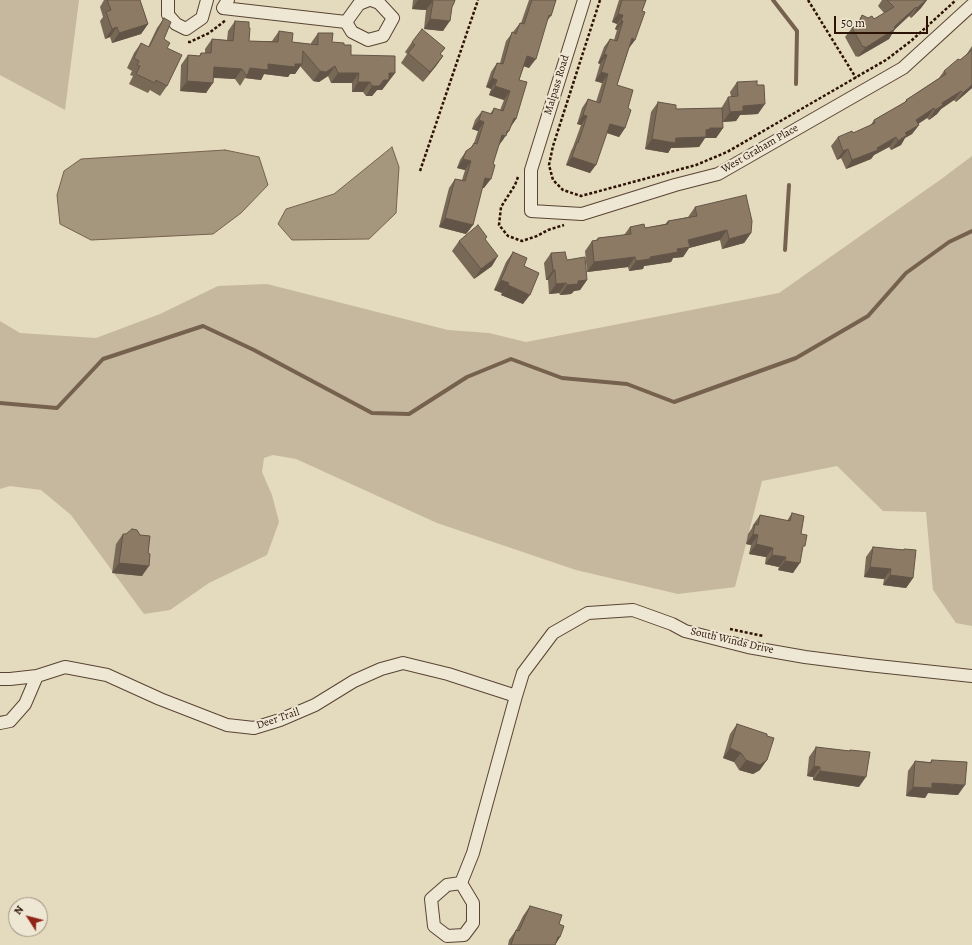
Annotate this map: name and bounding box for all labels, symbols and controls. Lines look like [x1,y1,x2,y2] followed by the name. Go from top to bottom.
[836,8,930,34] scale bar
[841,15,865,31] text: 50 m
[542,53,572,117] street label: Malpass Road
[719,122,801,176] street label: West Graham Place
[689,625,775,657] street label: South Winds Drive
[255,705,301,733] street label: Deer Trail
[8,897,48,937] north arrow
[10,903,27,918] text: N

